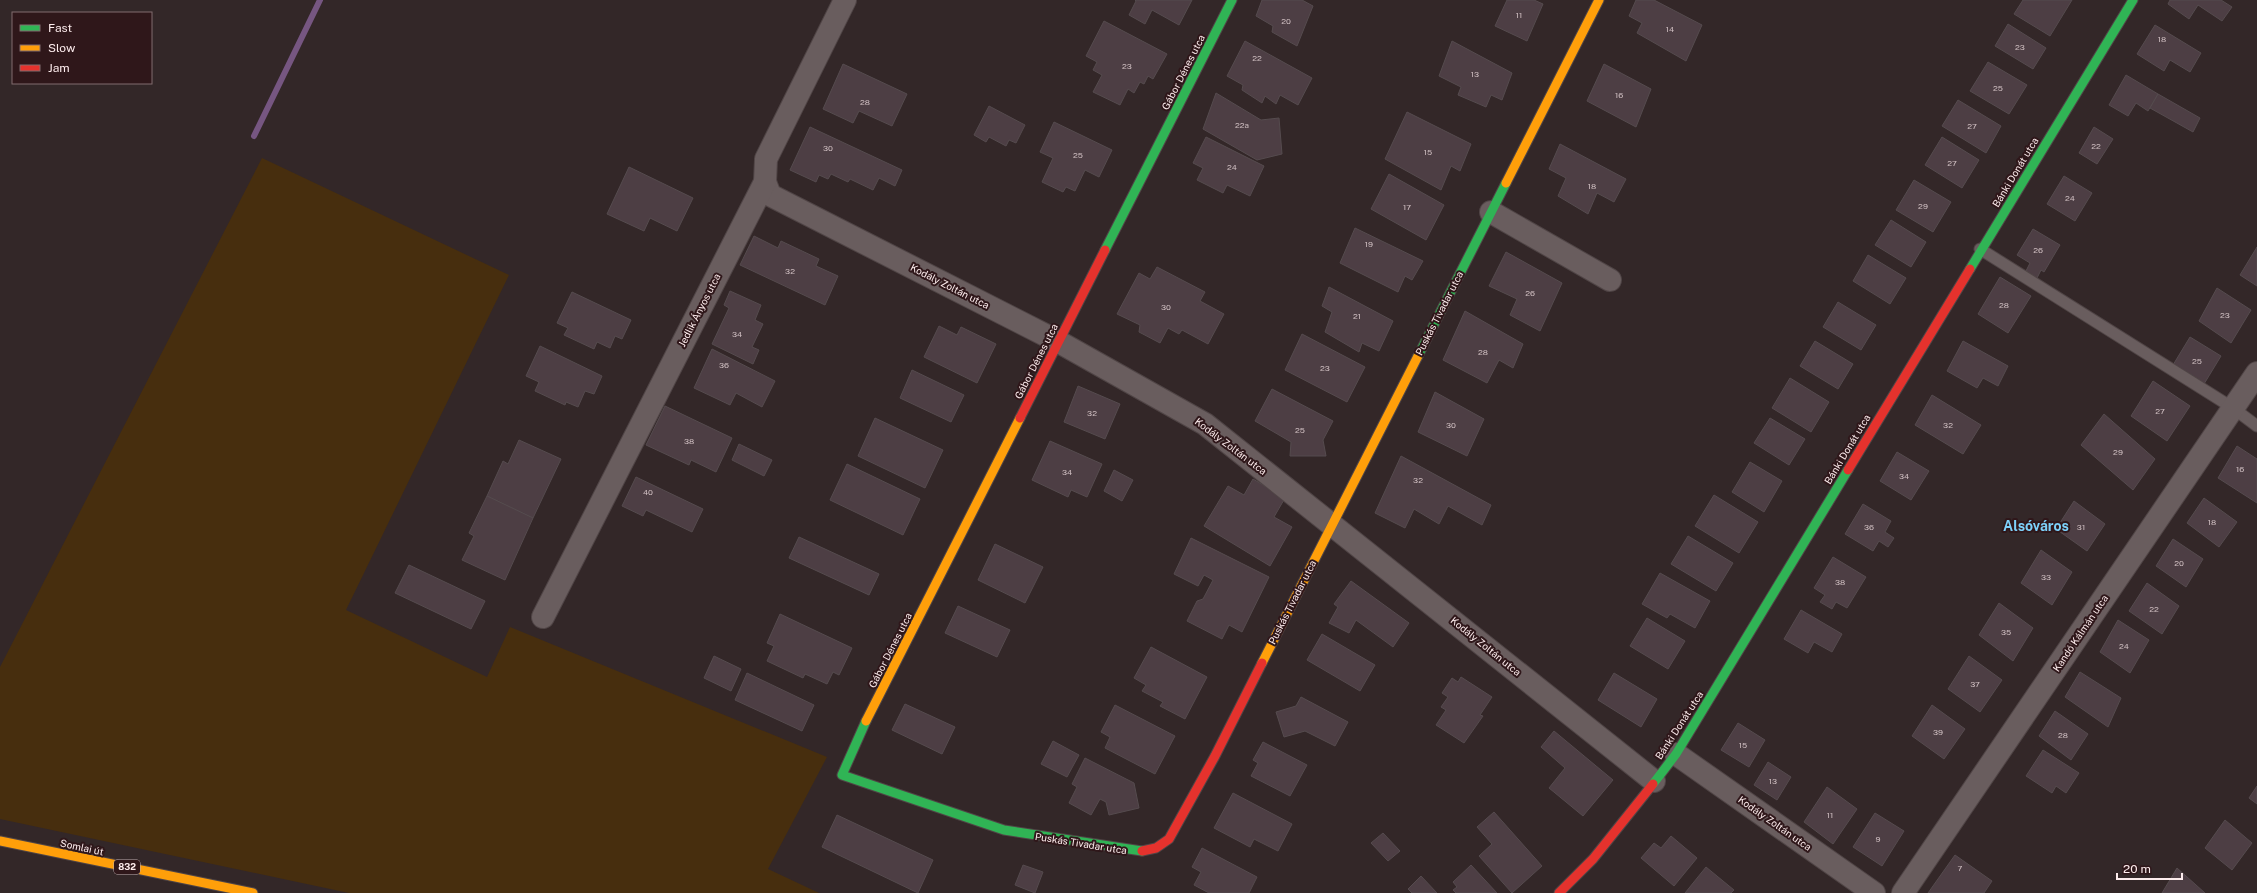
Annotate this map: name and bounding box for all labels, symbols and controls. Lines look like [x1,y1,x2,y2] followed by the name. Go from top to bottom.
[1516,10,1522,20] house number: 11
[12,12,152,84] legend
[1281,16,1291,26] house number: 20
[48,21,73,35] text: Fast
[1666,24,1674,34] house number: 14
[1159,32,1207,112] street label: Gábor Dénes utca
[2158,34,2166,44] house number: 18
[48,41,76,55] text: Slow
[2015,42,2025,52] house number: 23
[1252,53,1262,63] house number: 22
[48,61,70,75] text: Jam
[1122,61,1132,71] house number: 23
[1471,69,1479,79] house number: 13
[1993,83,2003,93] house number: 25
[1615,90,1623,100] house number: 16
[860,97,870,107] house number: 28
[1235,120,1249,130] house number: 22a
[1967,121,1977,131] house number: 27
[1990,135,2040,209] street label: Bánki Donát utca
[2091,141,2101,151] house number: 22
[823,143,833,153] house number: 30
[1424,147,1432,157] house number: 15
[1073,150,1083,160] house number: 25
[1947,158,1957,168] house number: 27
[1227,162,1237,172] house number: 24
[1588,181,1596,191] house number: 18
[2065,193,2075,203] house number: 24
[1918,201,1928,211] house number: 29
[1403,202,1411,212] house number: 17
[1365,239,1373,249] house number: 19
[2033,245,2043,255] house number: 26
[909,261,991,311] street label: Kodály Zoltán utca
[785,266,795,276] house number: 32
[1413,269,1465,357] street label: Puskás Tivadar utca
[675,271,723,349] street label: Jedlik Ányos utca
[1525,288,1535,298] house number: 26
[1999,300,2009,310] house number: 28
[1161,302,1171,312] house number: 30
[2220,310,2230,320] house number: 23
[1353,311,1361,321] house number: 21
[1012,321,1060,401] street label: Gábor Dénes utca
[732,329,742,339] house number: 34
[1478,347,1488,357] house number: 28
[2192,356,2202,366] house number: 25
[719,360,729,370] house number: 36
[1320,363,1330,373] house number: 23
[2155,406,2165,416] house number: 27
[1087,408,1097,418] house number: 32
[1822,412,1872,486] street label: Bánki Donát utca
[1193,415,1269,477] street label: Kodály Zoltán utca
[1446,420,1456,430] house number: 30
[1943,420,1953,430] house number: 32
[1295,425,1305,435] house number: 25
[684,436,694,446] house number: 38
[2113,447,2123,457] house number: 29
[2236,464,2244,474] house number: 16
[1062,467,1072,477] house number: 34
[1899,471,1909,481] house number: 34
[1413,475,1423,485] house number: 32
[643,487,653,497] house number: 40
[2208,517,2216,527] house number: 18
[2003,518,2069,534] district label: Alsóváros
[1864,522,1874,532] house number: 36
[2077,522,2085,532] house number: 31
[1266,558,1318,646] street label: Puskás Tivadar utca
[2174,558,2184,568] house number: 20
[2041,572,2051,582] house number: 33
[1835,577,1845,587] house number: 38
[2050,592,2110,674] street label: Kandó Kálmán utca
[2149,604,2159,614] house number: 22
[866,610,914,690] street label: Gábor Dénes utca
[1448,614,1524,678] street label: Kodály Zoltán utca
[2001,627,2011,637] house number: 35
[2119,641,2129,651] house number: 24
[1970,679,1980,689] house number: 37
[1652,689,1706,761] street label: Bánki Donát utca
[1933,727,1943,737] house number: 39
[2058,730,2068,740] house number: 28
[1739,740,1747,750] house number: 15
[1769,776,1777,786] house number: 13
[1736,793,1814,853] street label: Kodály Zoltán utca
[1827,810,1833,820] house number: 11
[1034,830,1128,856] street label: Puskás Tivadar utca
[1876,834,1881,844] house number: 9
[59,837,105,857] street label: Somlai út
[2117,855,2182,881] scale bar
[114,860,140,874] road number: 832
[2123,862,2151,876] text: 20 m
[1958,863,1963,873] house number: 7

